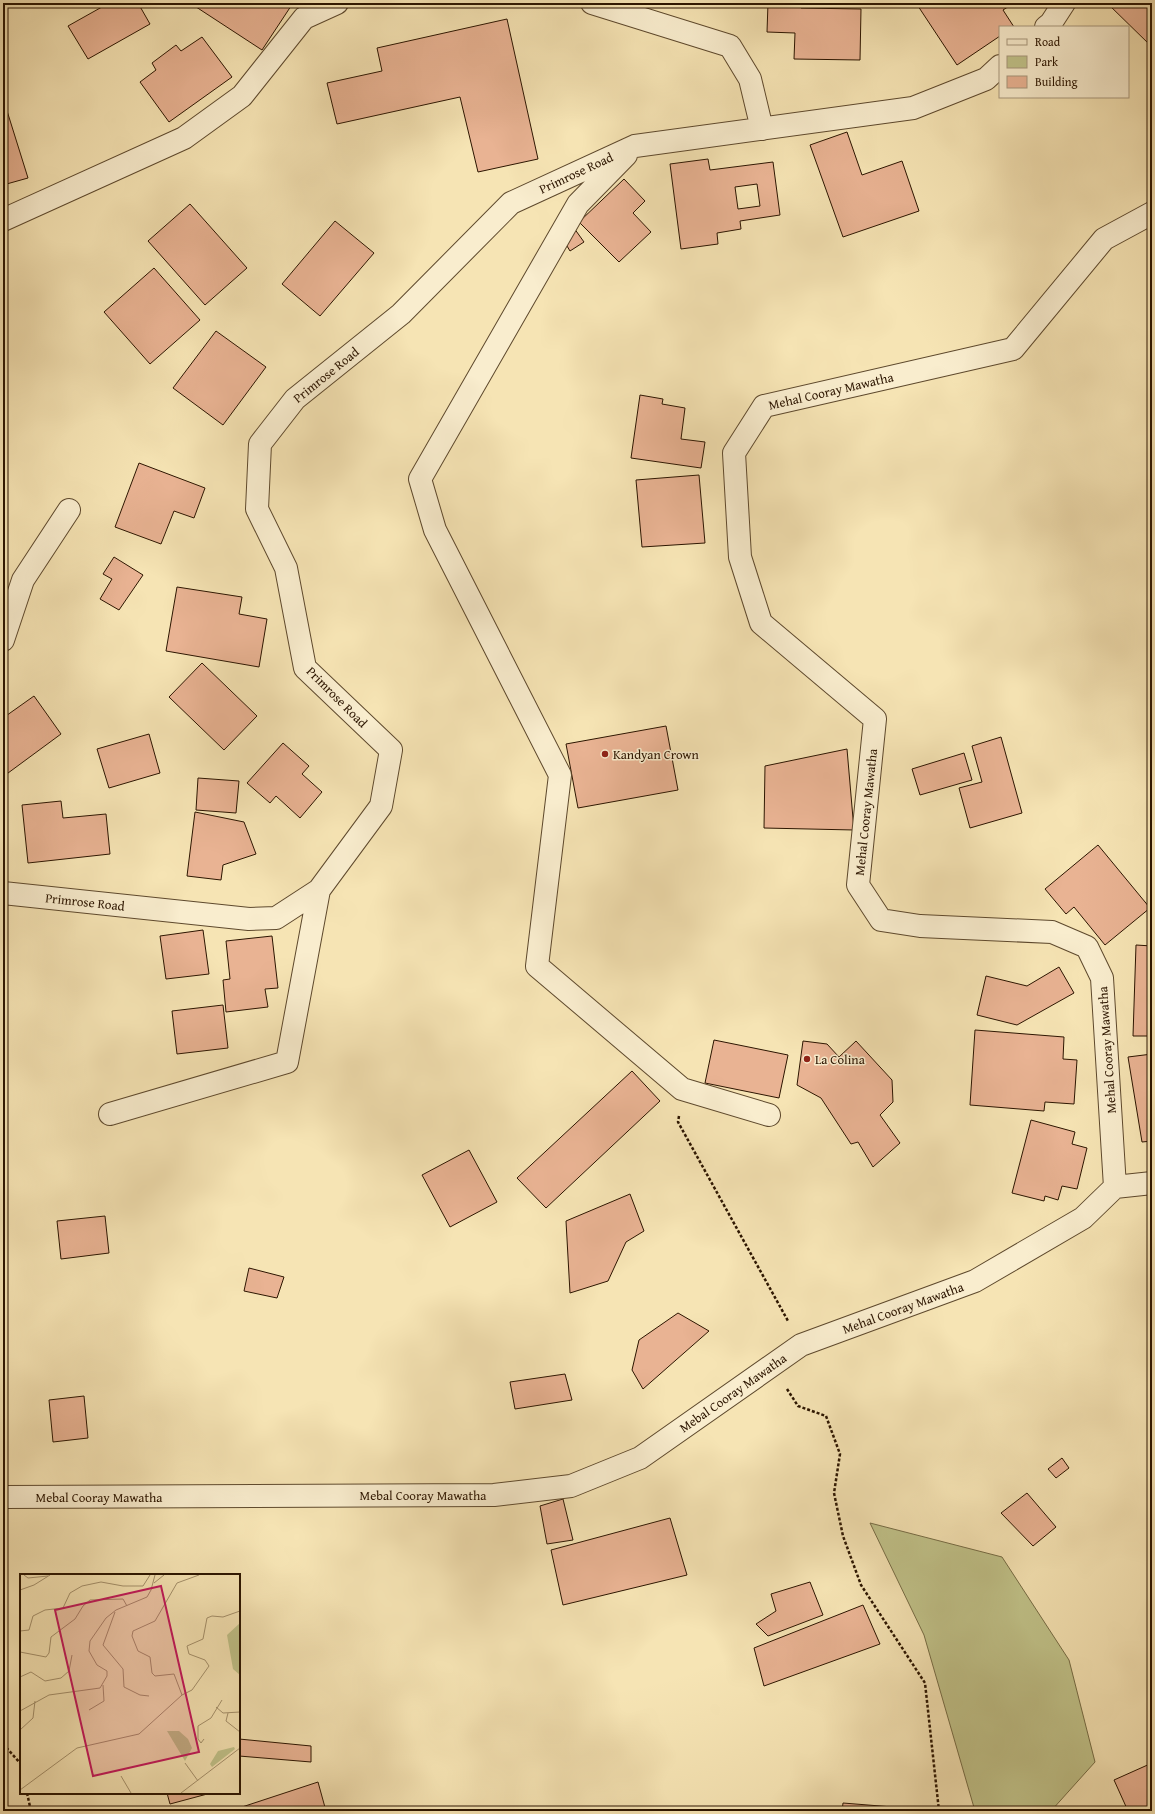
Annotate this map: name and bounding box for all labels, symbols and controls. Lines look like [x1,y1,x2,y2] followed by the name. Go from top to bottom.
[999,26,1129,98] legend
[1035,33,1061,50] text: Road
[1035,53,1059,70] text: Park
[1035,73,1078,90] text: Building
[536,148,616,198] street label: Primrose Road
[289,342,363,407] street label: Primrose Road
[767,367,896,415] street label: Mehal Cooray Mawatha
[302,662,372,732] street label: Primrose Road
[613,745,700,764] place label: Kandyan Crown
[850,747,882,876] street label: Mehal Cooray Mawatha
[600,749,610,759] marker: Kandyan Crown
[44,888,126,916] street label: Primrose Road
[1093,985,1121,1114] street label: Mehal Cooray Mawatha
[815,1050,866,1069] place label: La Colina
[802,1054,812,1064] marker: La Colina
[840,1277,967,1339] street label: Mehal Cooray Mawatha
[676,1348,791,1437] street label: Mebal Cooray Mawatha
[359,1486,487,1505] street label: Mebal Cooray Mawatha
[35,1488,163,1507] street label: Mebal Cooray Mawatha
[20,1574,240,1794] inset map

